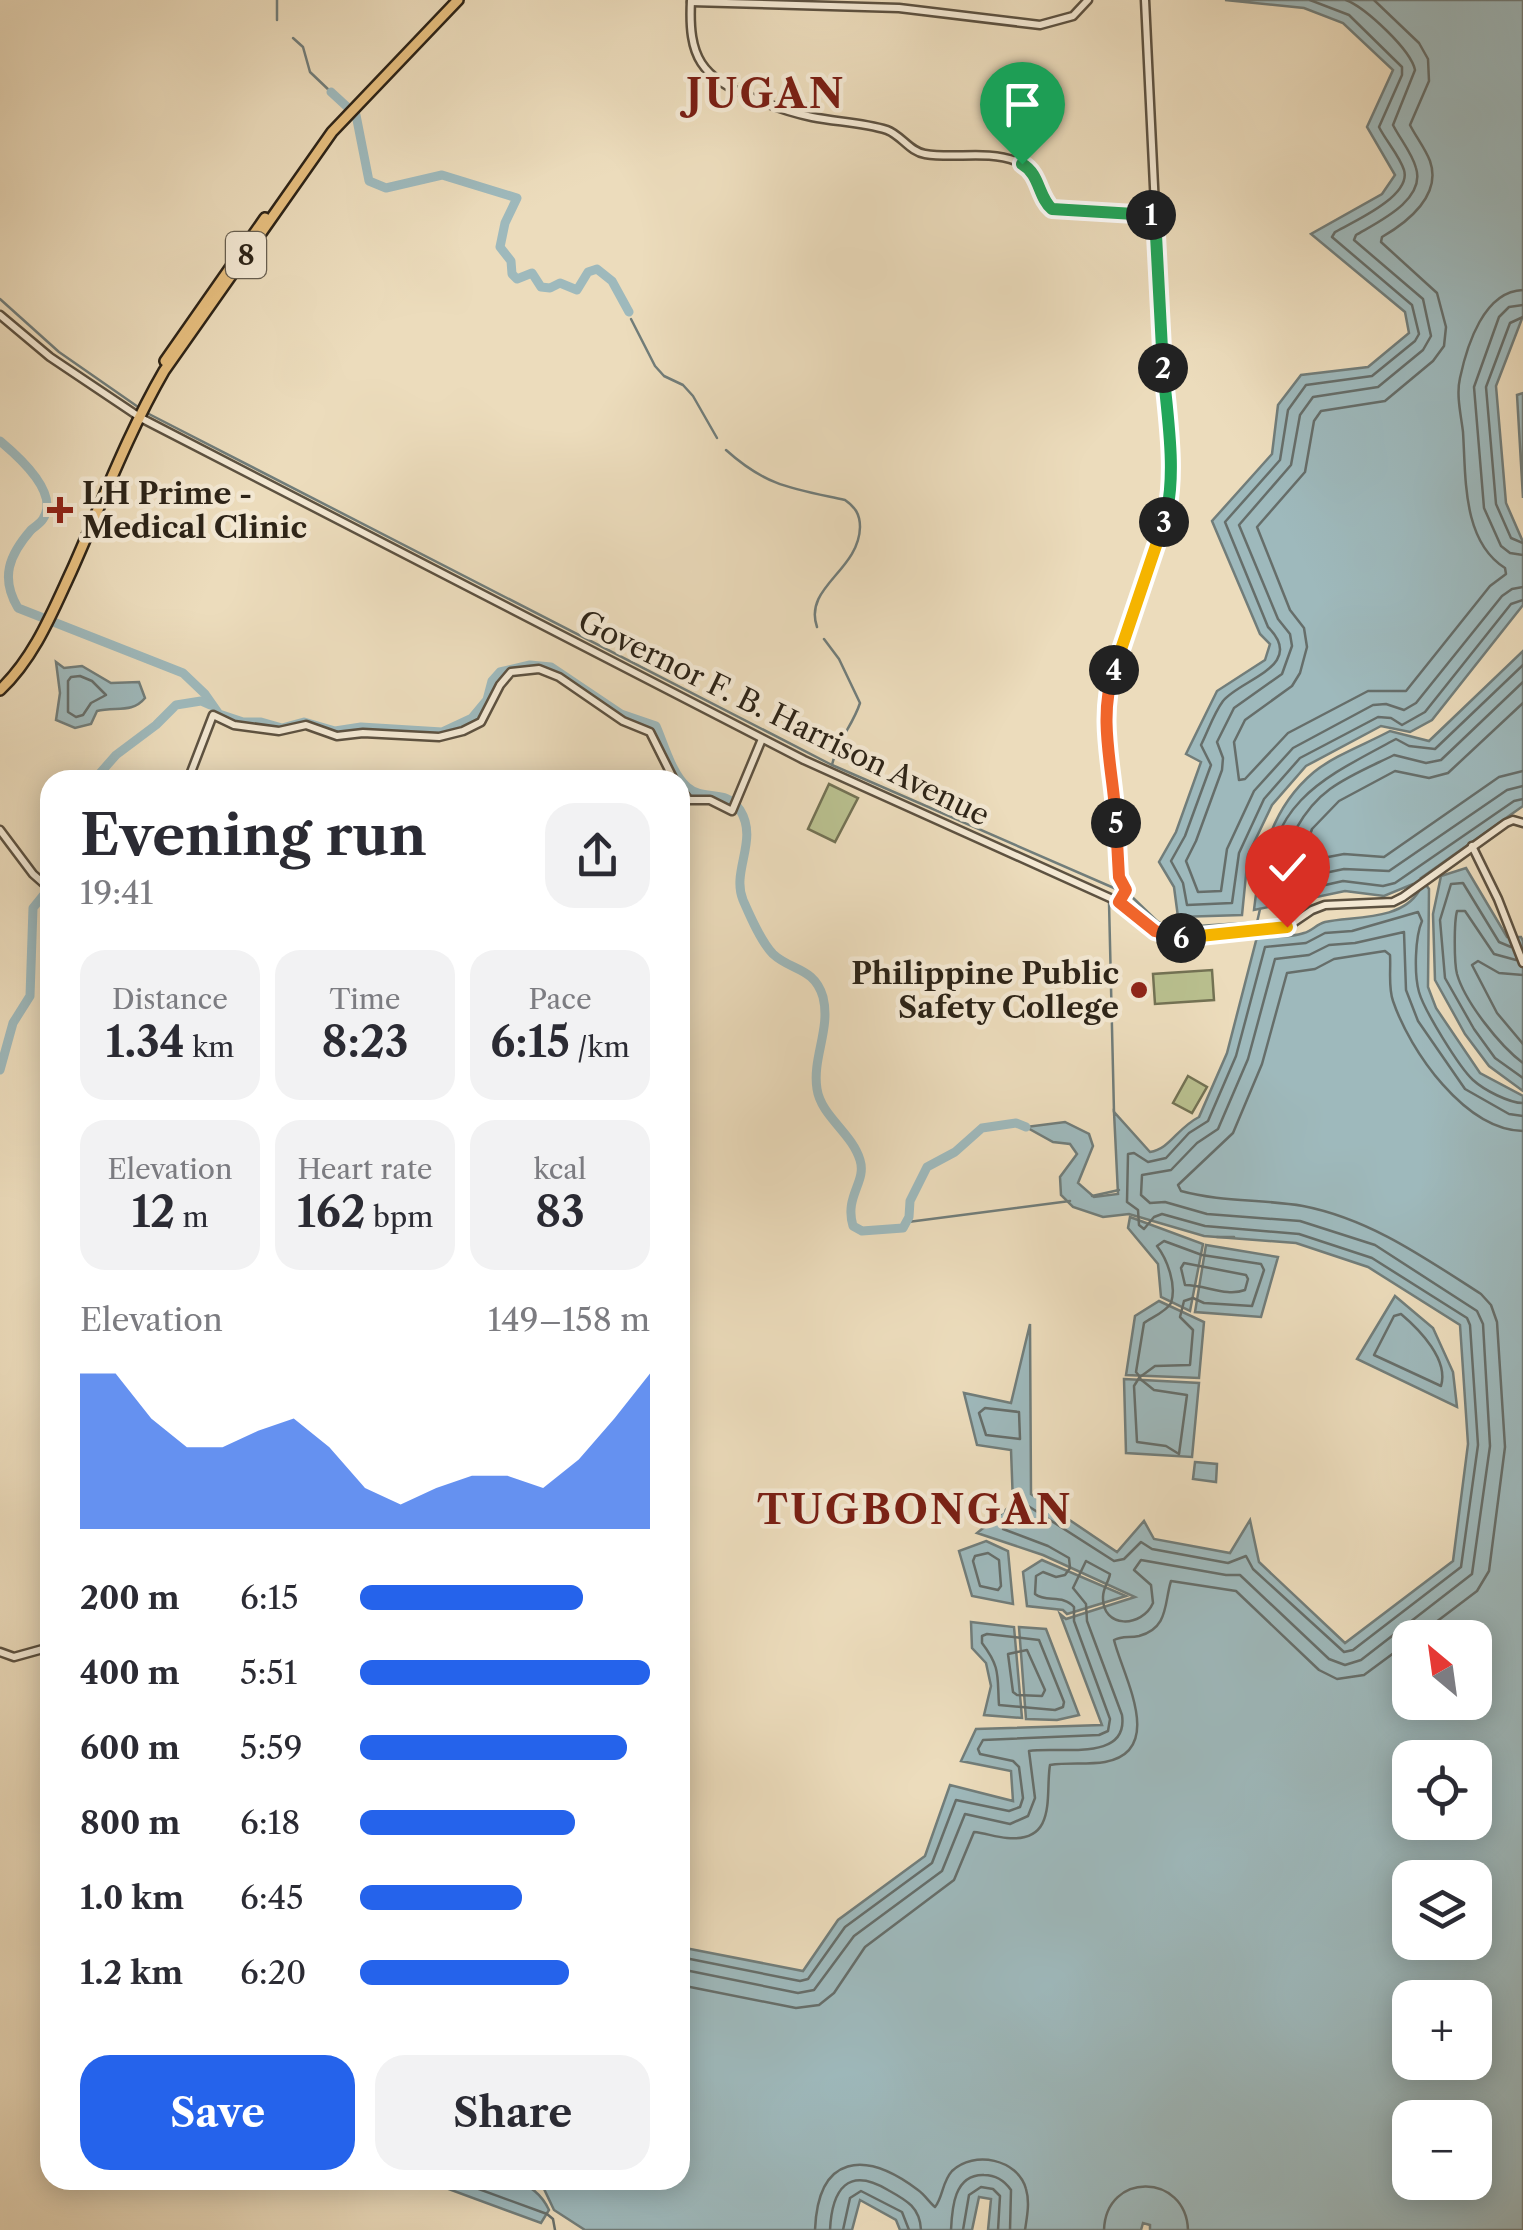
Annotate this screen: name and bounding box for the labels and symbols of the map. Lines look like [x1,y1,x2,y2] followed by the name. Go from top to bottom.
[980,62,1065,165] pin
[679,69,846,118] district label: JUGAN
[1126,190,1176,240] pin: 1
[226,232,266,278] road number: 8
[1138,343,1188,393] pin: 2
[82,475,307,546] place label: LH Prime - Medical Clinic
[47,497,73,523] marker: LH Prime - Medical Clinic
[1139,497,1189,547] pin: 3
[572,602,996,834] street label: Governor F. B. Harrison Avenue
[1089,645,1139,695] pin: 4
[1091,798,1141,848] pin: 5
[1245,825,1330,928] pin
[1156,913,1206,963] pin: 6
[851,955,1119,1026] place label: Philippine Public Safety College
[1128,979,1150,1001] marker: Philippine Public Safety College
[757,1485,1073,1534] district label: TUGBONGAN
[1392,1620,1492,1720] north arrow

